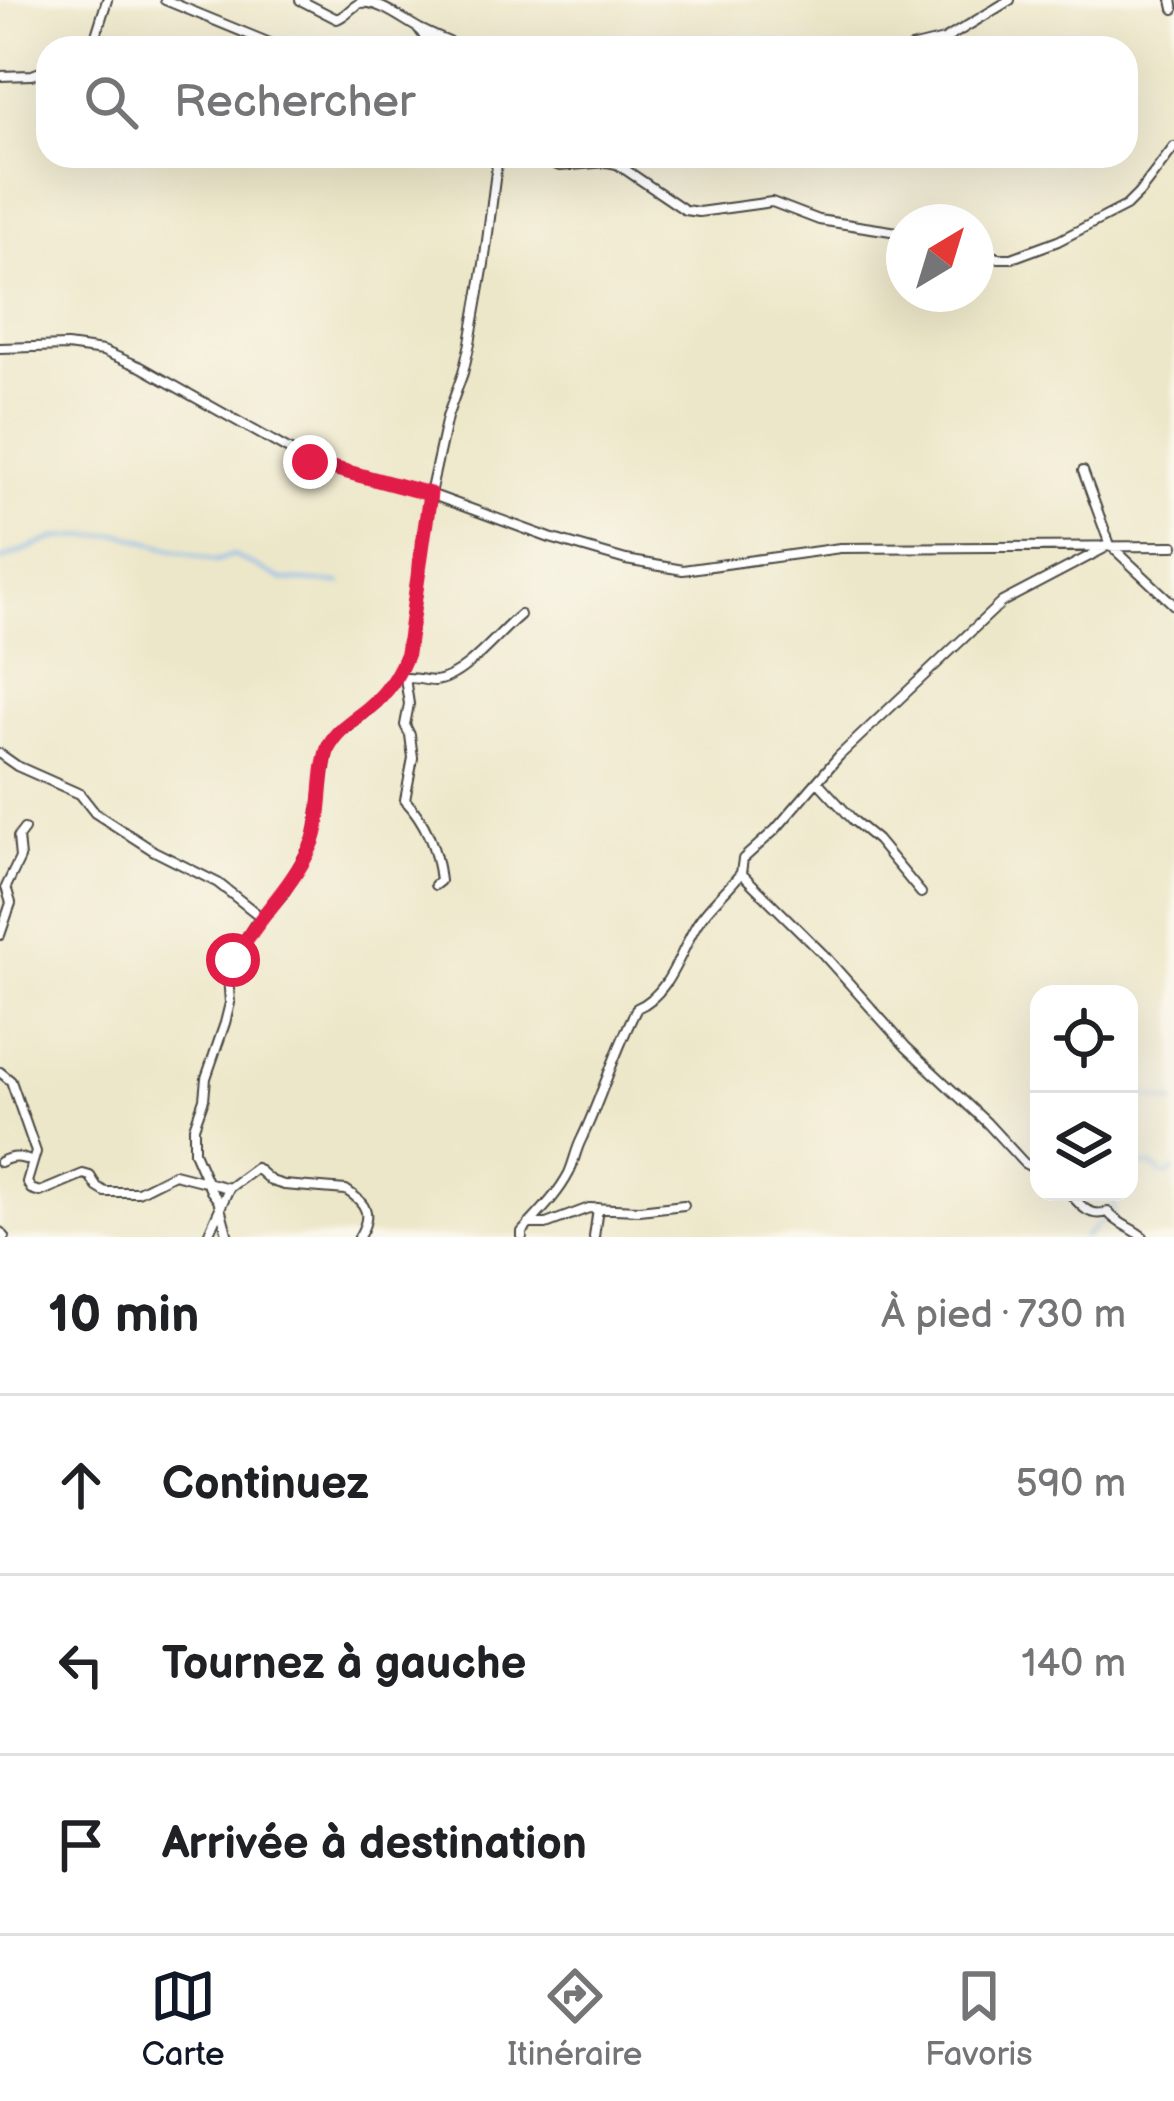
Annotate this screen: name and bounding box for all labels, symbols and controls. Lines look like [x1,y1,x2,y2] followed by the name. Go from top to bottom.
[36,36,1138,168] search box
[78,69,144,135] icon: search
[174,75,415,130] text: Rechercher
[886,204,994,312] north arrow
[283,435,337,489] route end
[206,933,260,987] route start
[1030,985,1138,1201] map controls
[1030,985,1138,1093] button: locate
[1030,1093,1138,1201] button: layers
[48,1285,199,1346] text: 10 min
[881,1292,1126,1339] text: À pied · 730 m
[48,1452,114,1518] icon: ahead
[162,1457,369,1512] text: Continuez
[1015,1461,1126,1508] text: 590 m
[48,1632,114,1698] icon: left
[162,1637,526,1692] text: Tournez à gauche
[1021,1641,1126,1688] text: 140 m
[48,1812,114,1878] icon: arrive
[162,1817,587,1872] text: Arrivée à destination
[141,1963,225,2075] tab: Carte
[507,1963,642,2075] tab: Itinéraire
[925,1963,1033,2075] tab: Favoris

